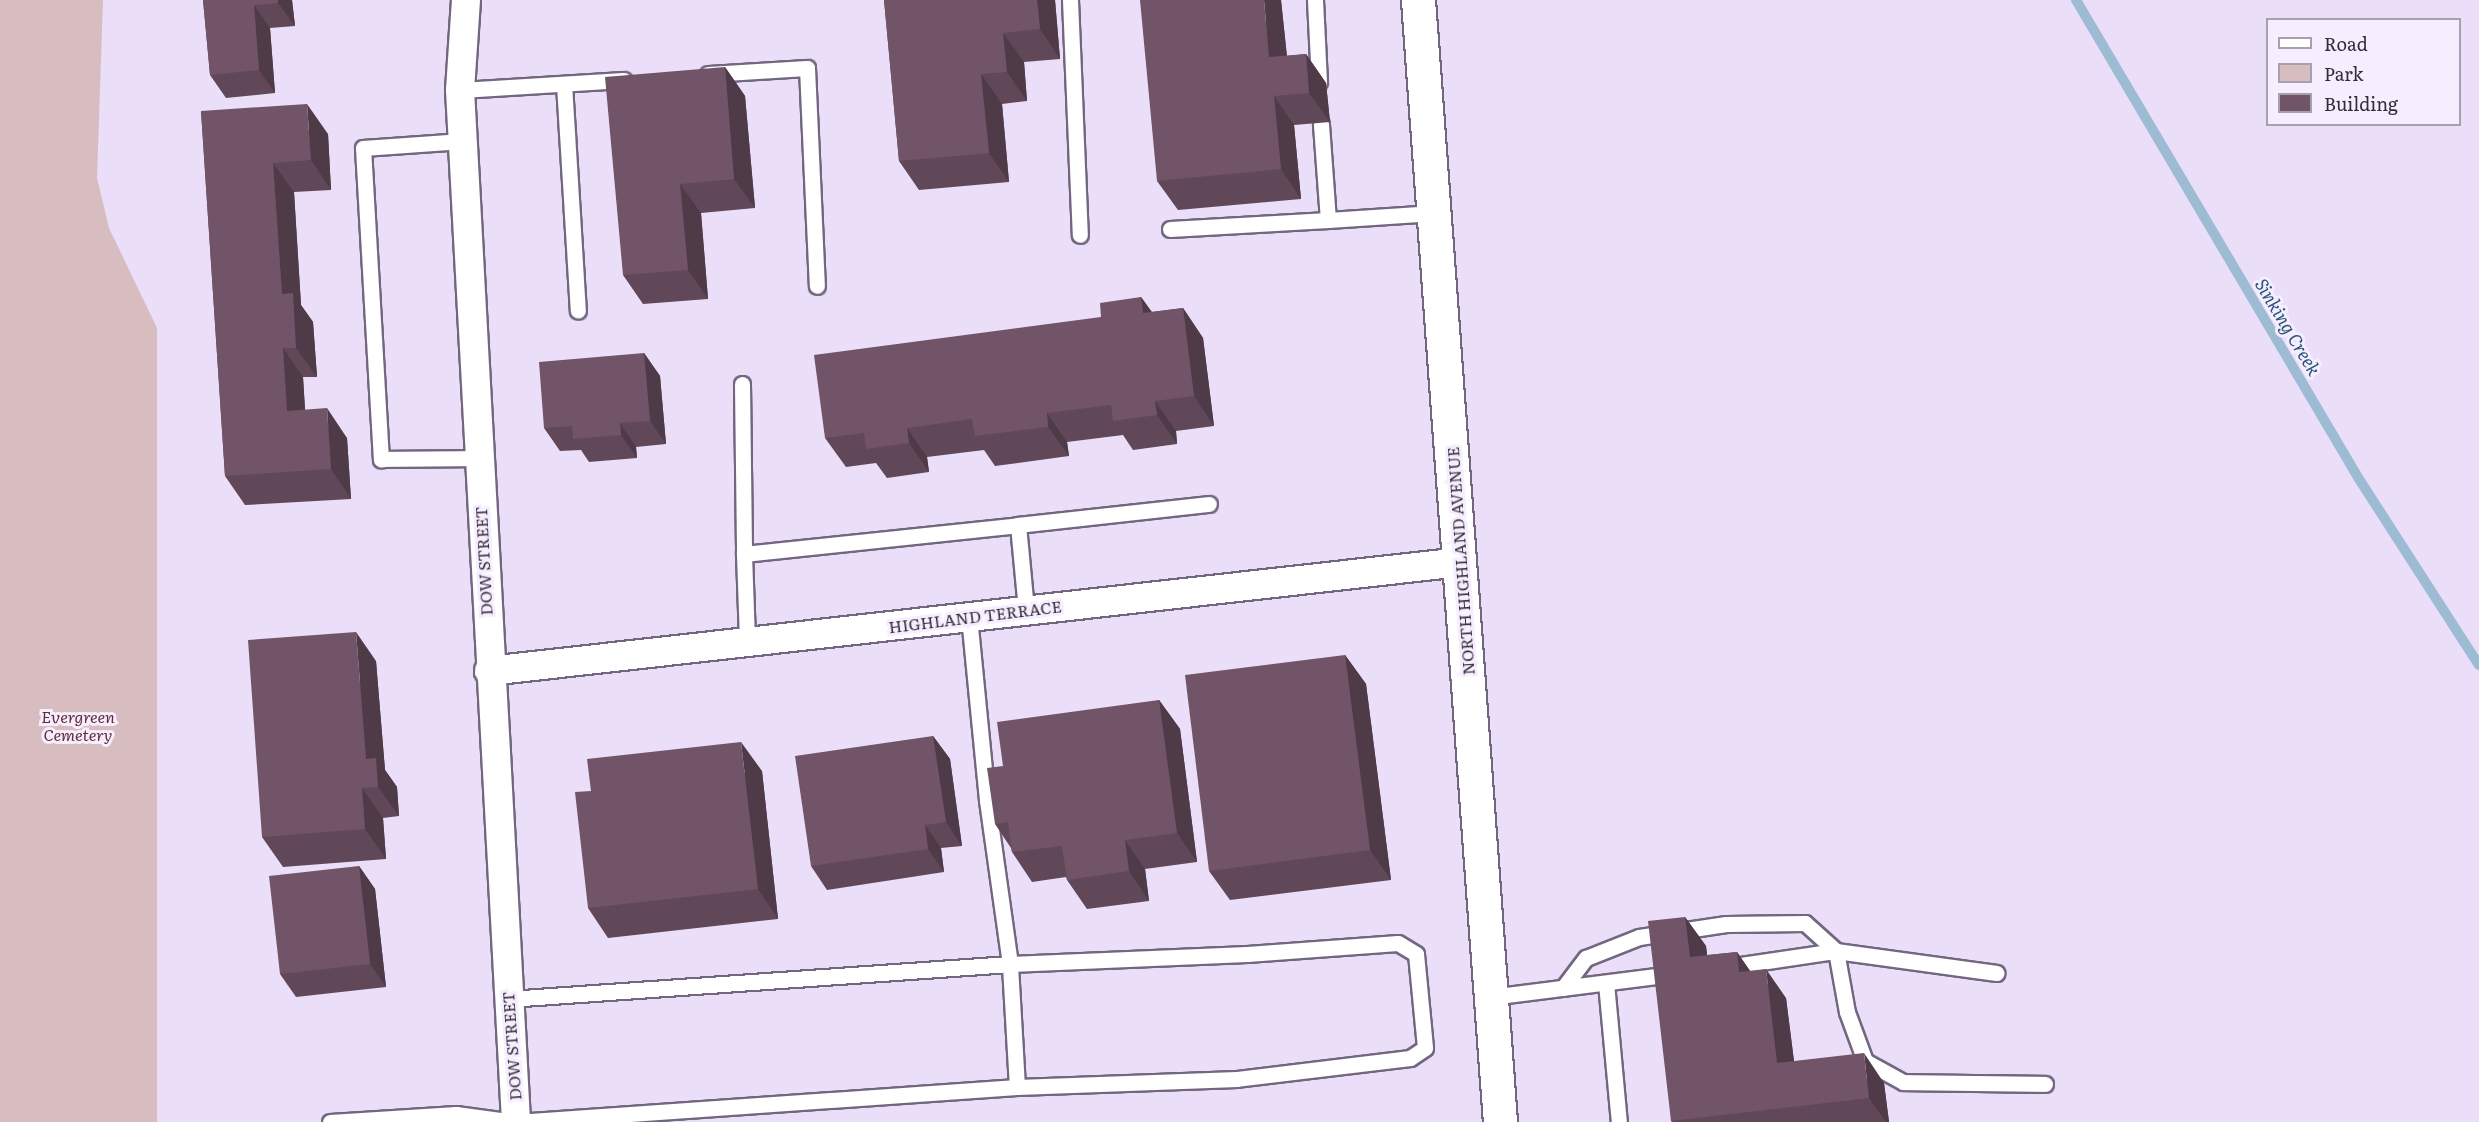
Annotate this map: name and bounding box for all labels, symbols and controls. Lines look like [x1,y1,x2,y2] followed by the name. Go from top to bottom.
[2266,18,2461,126] legend
[2324,30,2368,57] text: Road
[2324,60,2363,87] text: Park
[2324,90,2398,117] text: Building
[2251,275,2325,379] water label: Sinking Creek
[1442,446,1478,676] street label: NORTH HIGHLAND AVENUE
[471,506,495,616] street label: DOW STREET
[887,596,1063,636] street label: HIGHLAND TERRACE
[41,706,115,744] park label: Evergreen Cemetery
[498,991,524,1101] street label: DOW STREET

